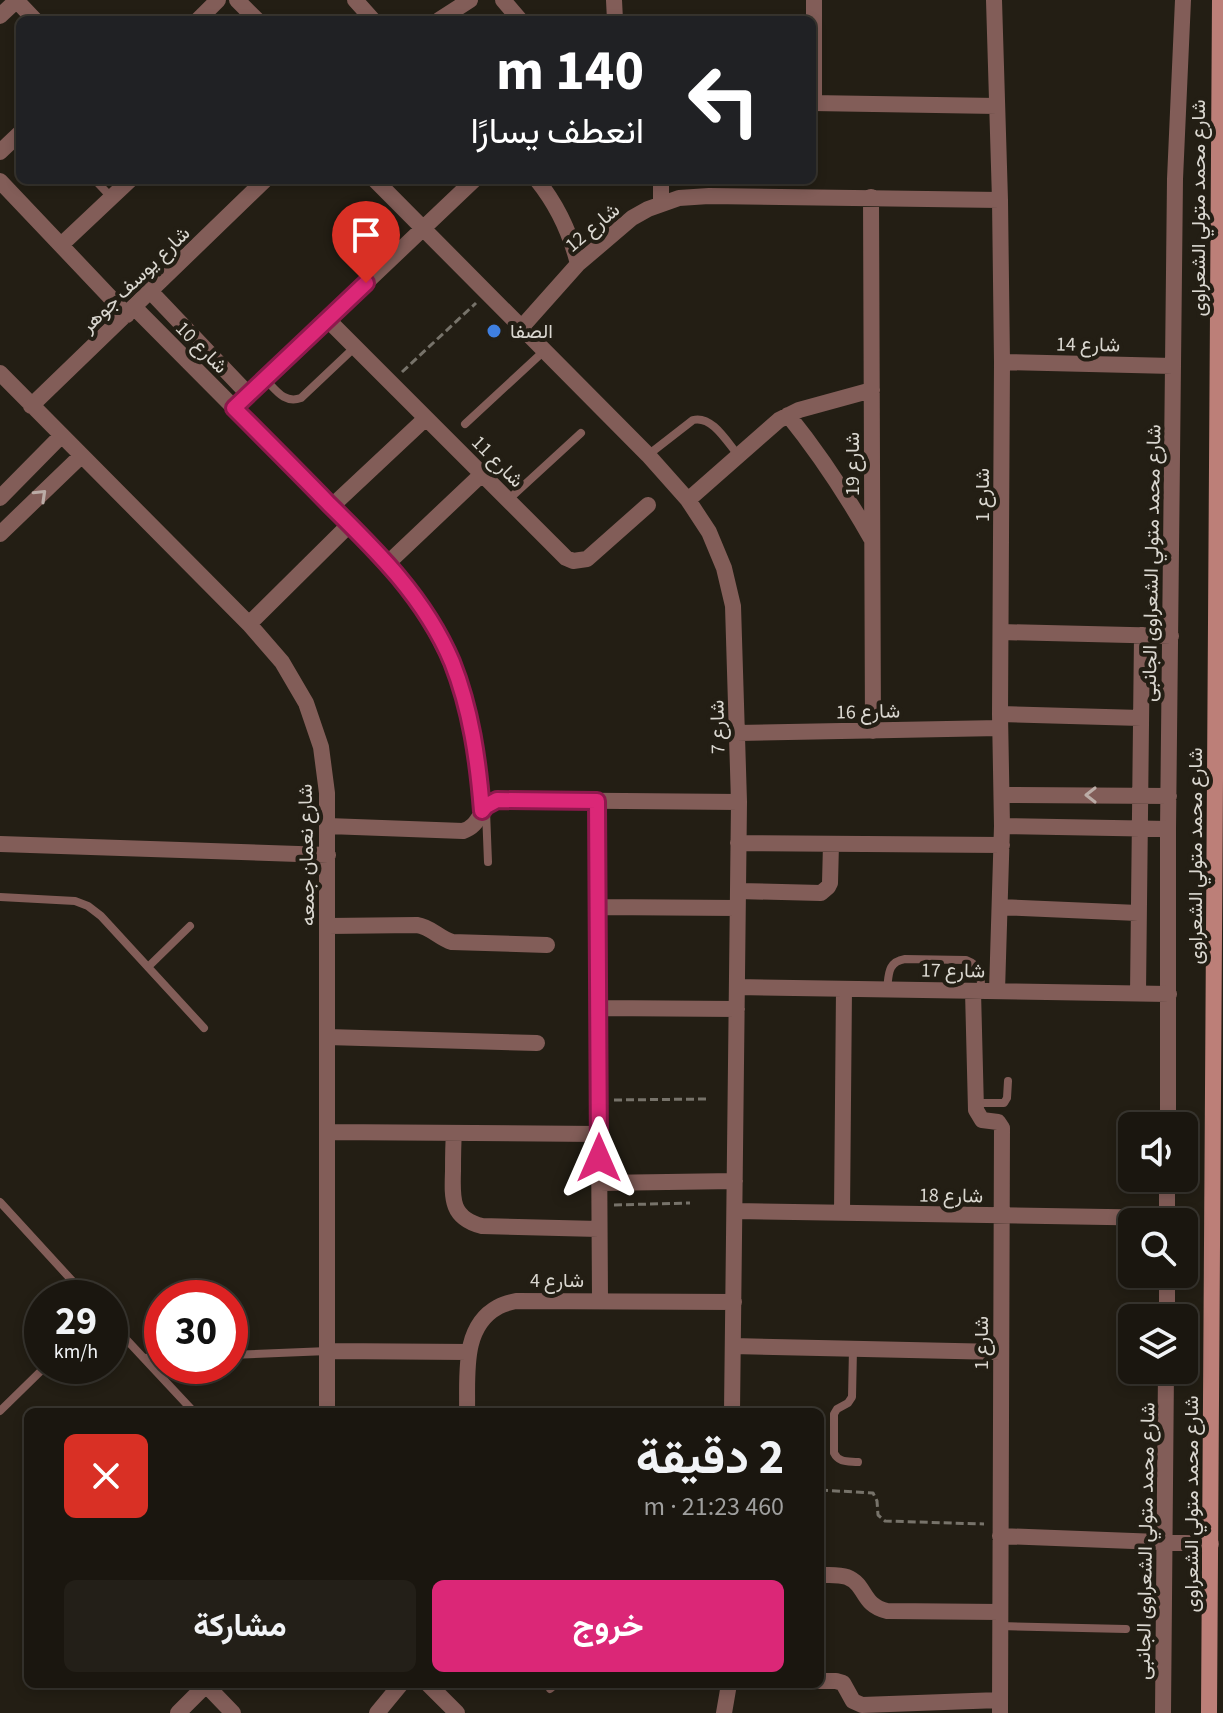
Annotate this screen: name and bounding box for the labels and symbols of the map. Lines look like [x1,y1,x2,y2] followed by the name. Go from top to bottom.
[1185,100,1215,316] street label: شارع محمد متولي الشعراوى
[559,196,626,259] street label: شارع 12
[332,201,400,283] pin
[74,220,197,340] street label: شارع يوسف جوهر
[169,315,234,380] street label: شارع 10
[510,318,553,346] place label: الصفا
[485,322,503,340] marker: الصفا
[1056,330,1120,360] street label: شارع 14
[1136,424,1170,702] street label: شارع محمد متولي الشعراوى الجانبى
[465,429,530,494] street label: شارع 11
[839,432,867,496] street label: شارع 19
[969,468,997,522] street label: شارع 1
[31,491,46,505] one-way arrow
[836,697,900,727] street label: شارع 16
[704,700,732,754] street label: شارع 7
[1182,748,1212,964] street label: شارع محمد متولي الشعراوى
[292,784,322,926] street label: شارع نعمان جمعه
[1084,786,1097,804] one-way arrow
[921,956,985,986] street label: شارع 17
[557,1116,641,1200] position arrow
[919,1181,983,1211] street label: شارع 18
[530,1267,584,1295] street label: شارع 4
[144,1280,248,1384] speed limit sign: 30
[968,1316,996,1370] street label: شارع 1
[1178,1396,1208,1612] street label: شارع محمد متولي الشعراوى
[1130,1402,1164,1680] street label: شارع محمد متولي الشعراوى الجانبى

